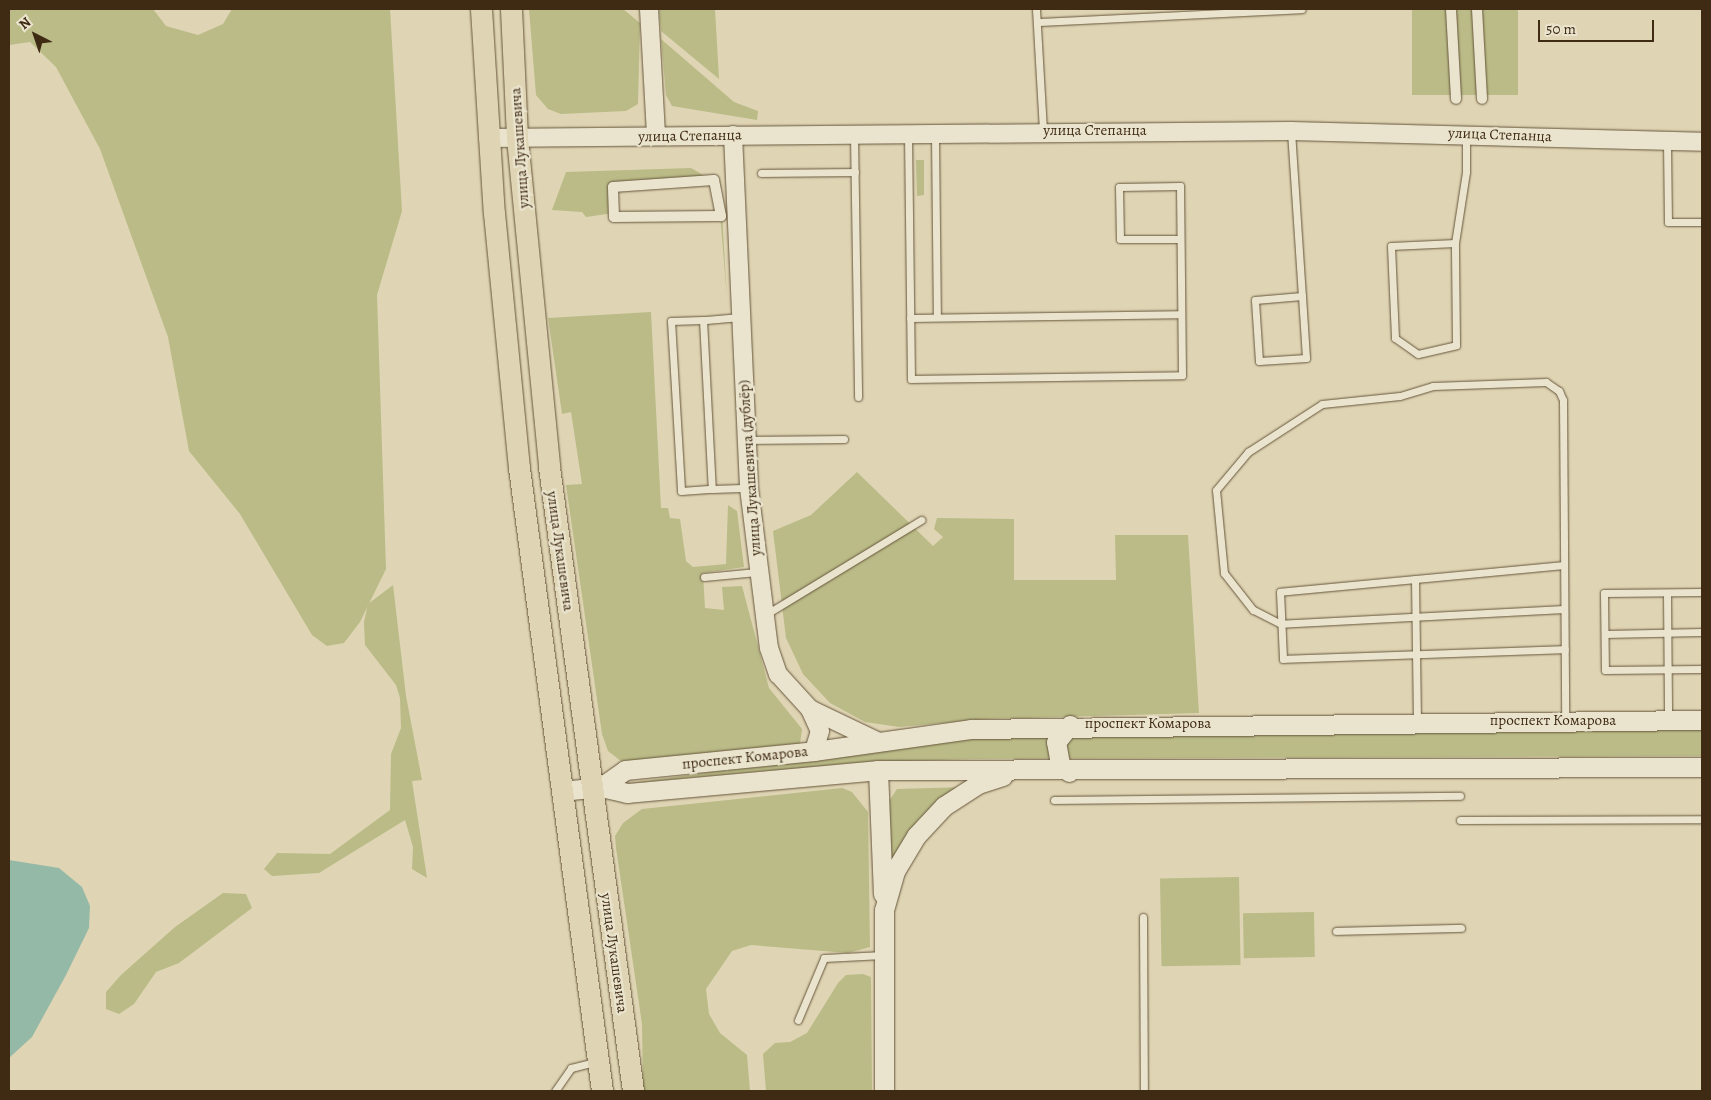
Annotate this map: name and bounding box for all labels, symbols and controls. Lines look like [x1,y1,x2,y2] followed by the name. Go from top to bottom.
[10,10,60,60] north arrow
[1541,10,1657,42] scale bar
[15,13,35,34] text: N
[1546,19,1576,39] text: 50 m
[507,87,533,209] street label: улица Лукашевича
[1043,122,1147,140] street label: улица Степанца
[1448,124,1552,146] street label: улица Степанца
[638,126,742,146] street label: улица Степанца
[735,379,765,557] street label: улица Лукашевича (дублёр)
[543,490,577,612] street label: улица Лукашевича
[1490,712,1616,730] street label: проспект Комарова
[1085,715,1211,733] street label: проспект Комарова
[681,742,809,774] street label: проспект Комарова
[597,892,631,1014] street label: улица Лукашевича

